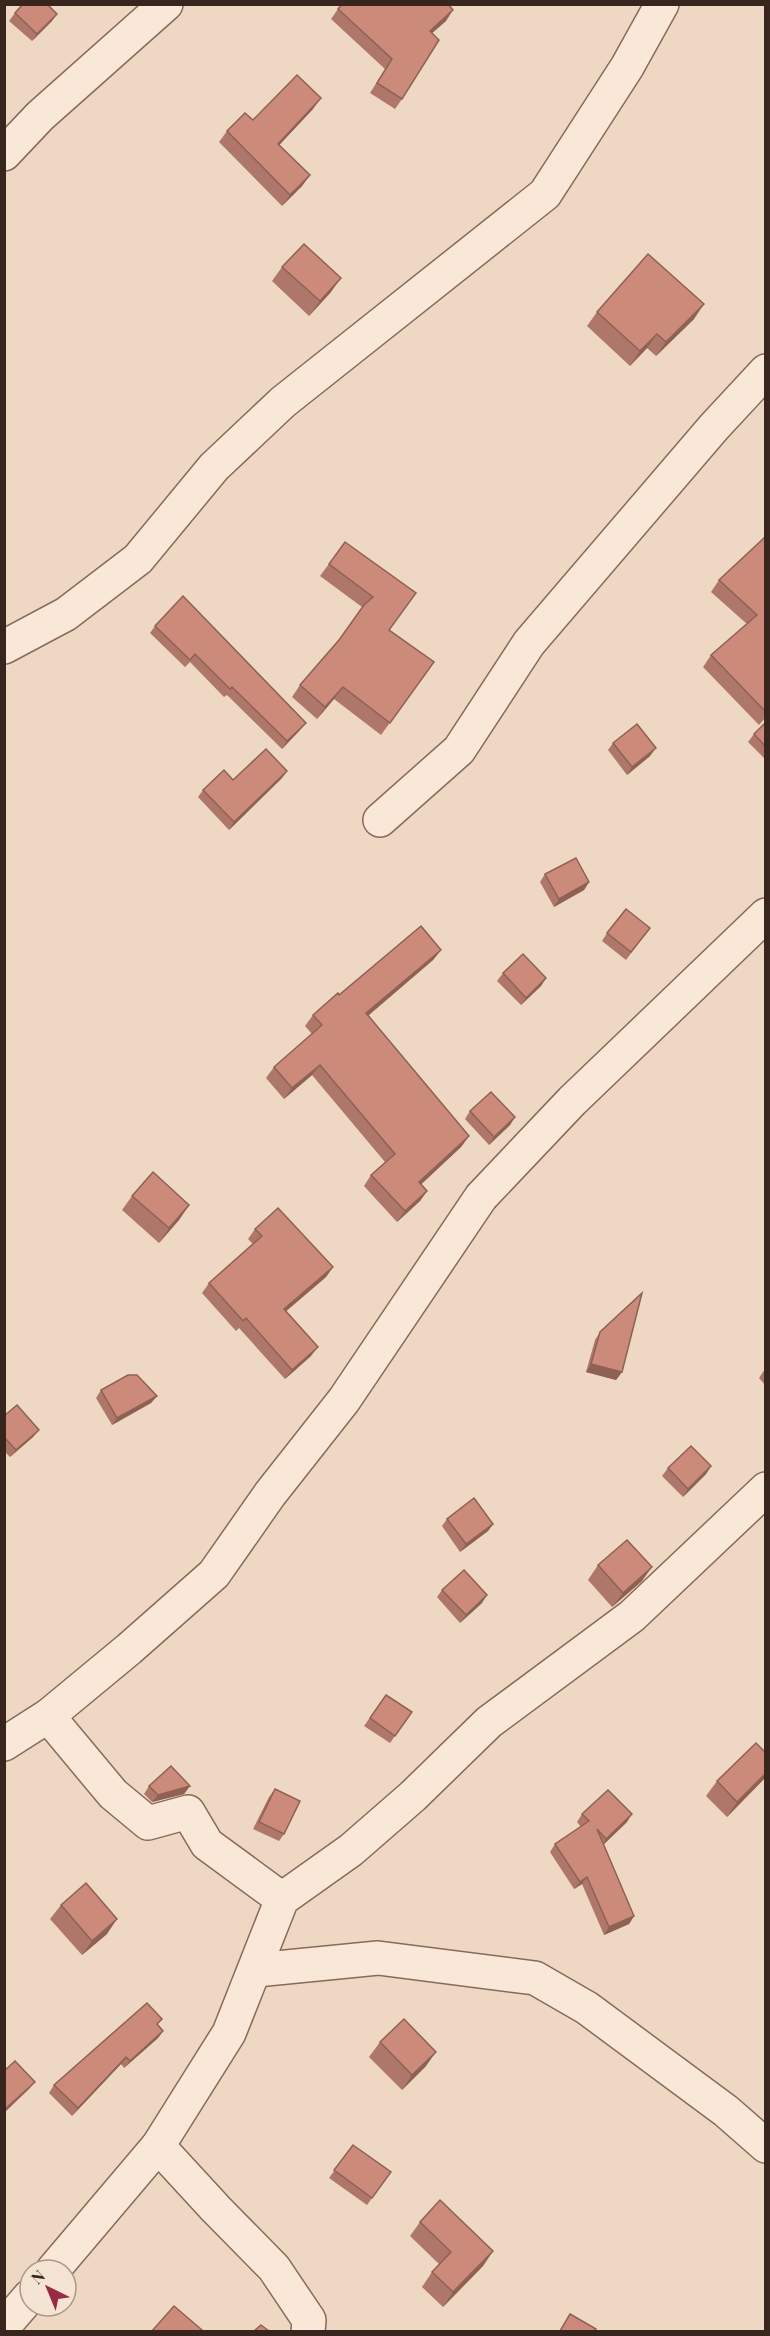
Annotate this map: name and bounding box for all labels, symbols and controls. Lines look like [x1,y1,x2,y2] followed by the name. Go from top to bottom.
[18,2258,78,2318] north arrow
[26,2265,49,2288] text: N

